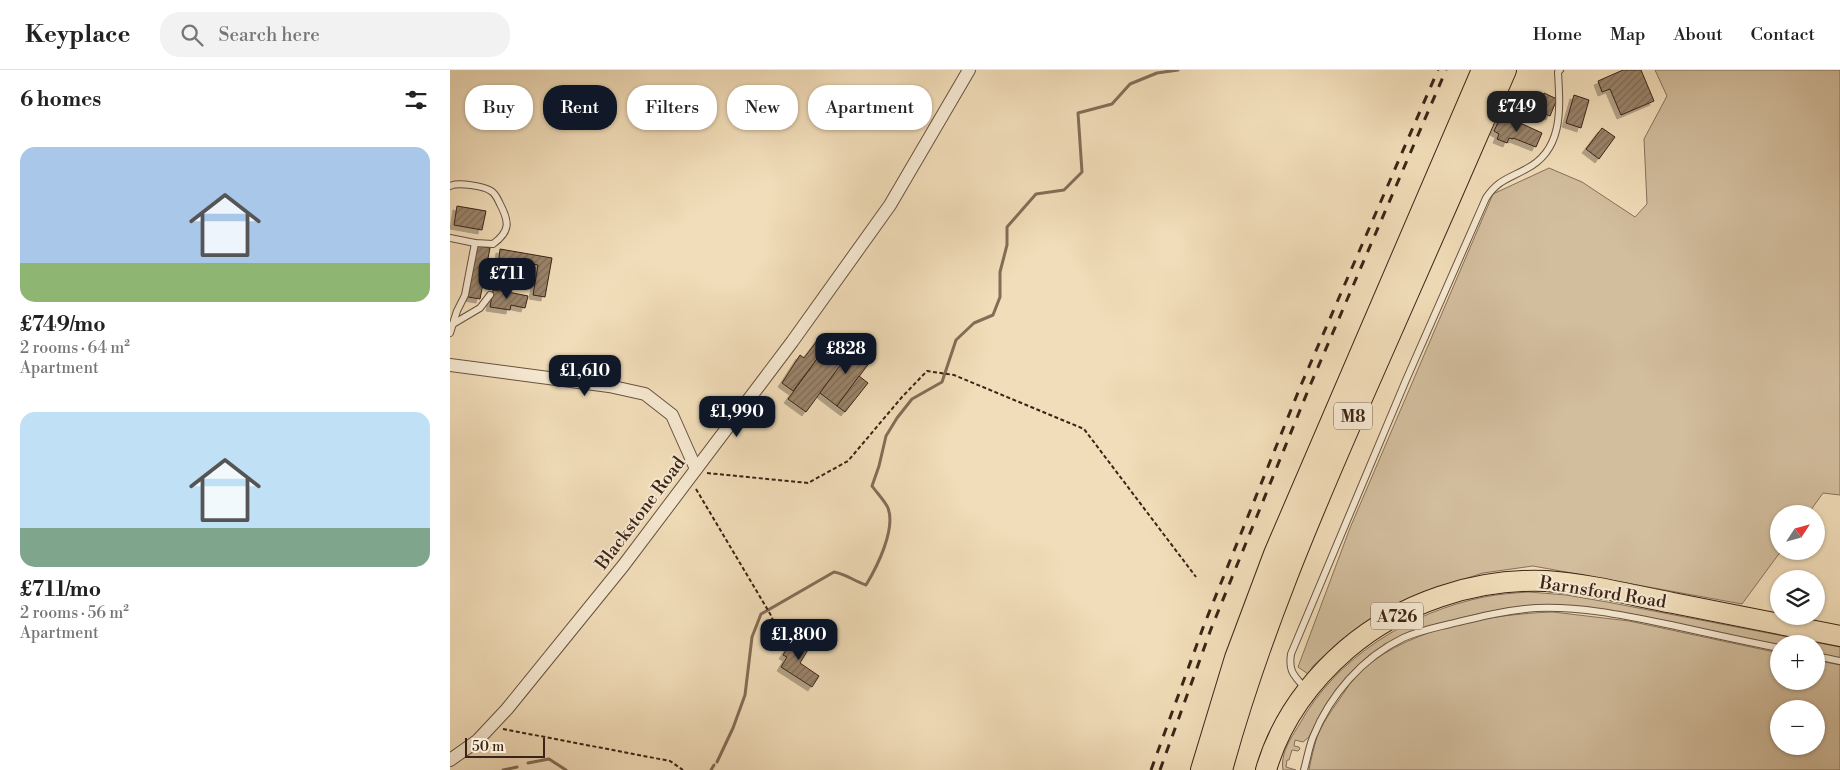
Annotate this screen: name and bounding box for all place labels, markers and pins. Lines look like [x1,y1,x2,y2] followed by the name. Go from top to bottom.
[1487,90,1547,133] pin: £749
[477,258,537,300] pin: £711
[816,332,876,375] pin: £828
[544,354,626,397] pin: £1,610
[696,396,778,438] pin: £1,990
[758,618,840,661] pin: £1,800

